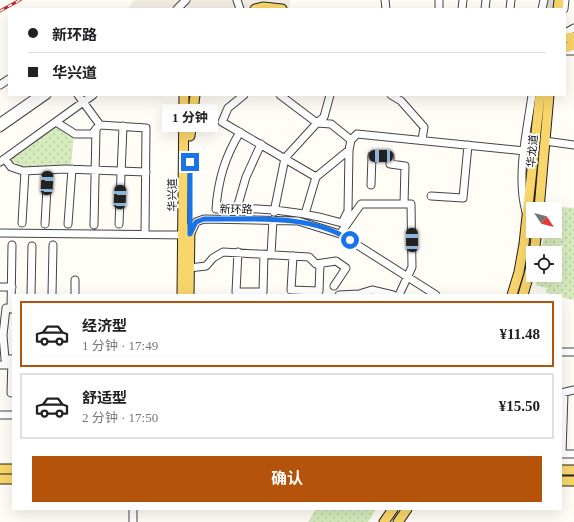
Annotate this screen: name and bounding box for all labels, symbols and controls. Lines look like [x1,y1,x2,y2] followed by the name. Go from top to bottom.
[52,27,97,43] text: 新环路
[52,65,97,81] text: 华兴道
[162,104,218,132] callout: 1 分钟
[172,110,208,125] text: 1 分钟
[525,134,539,168] street label: 华龙道
[369,150,393,162] car
[181,153,199,171] route end
[40,171,54,195] car
[166,179,178,212] street label: 华兴道
[114,185,126,209] car
[526,202,562,238] north arrow
[526,202,562,282] map controls
[219,203,253,215] street label: 新环路
[406,228,418,252] car
[341,231,359,249] route start
[526,246,562,282] button: locate
[34,316,70,352] icon: car
[82,318,127,334] text: 经济型
[500,326,540,342] text: ¥11.48
[82,338,158,353] text: 1 分钟 · 17:49
[34,388,70,424] icon: car
[82,390,127,406] text: 舒适型
[499,398,540,414] text: ¥15.50
[82,410,158,425] text: 2 分钟 · 17:50
[32,456,542,502] button: 确认

